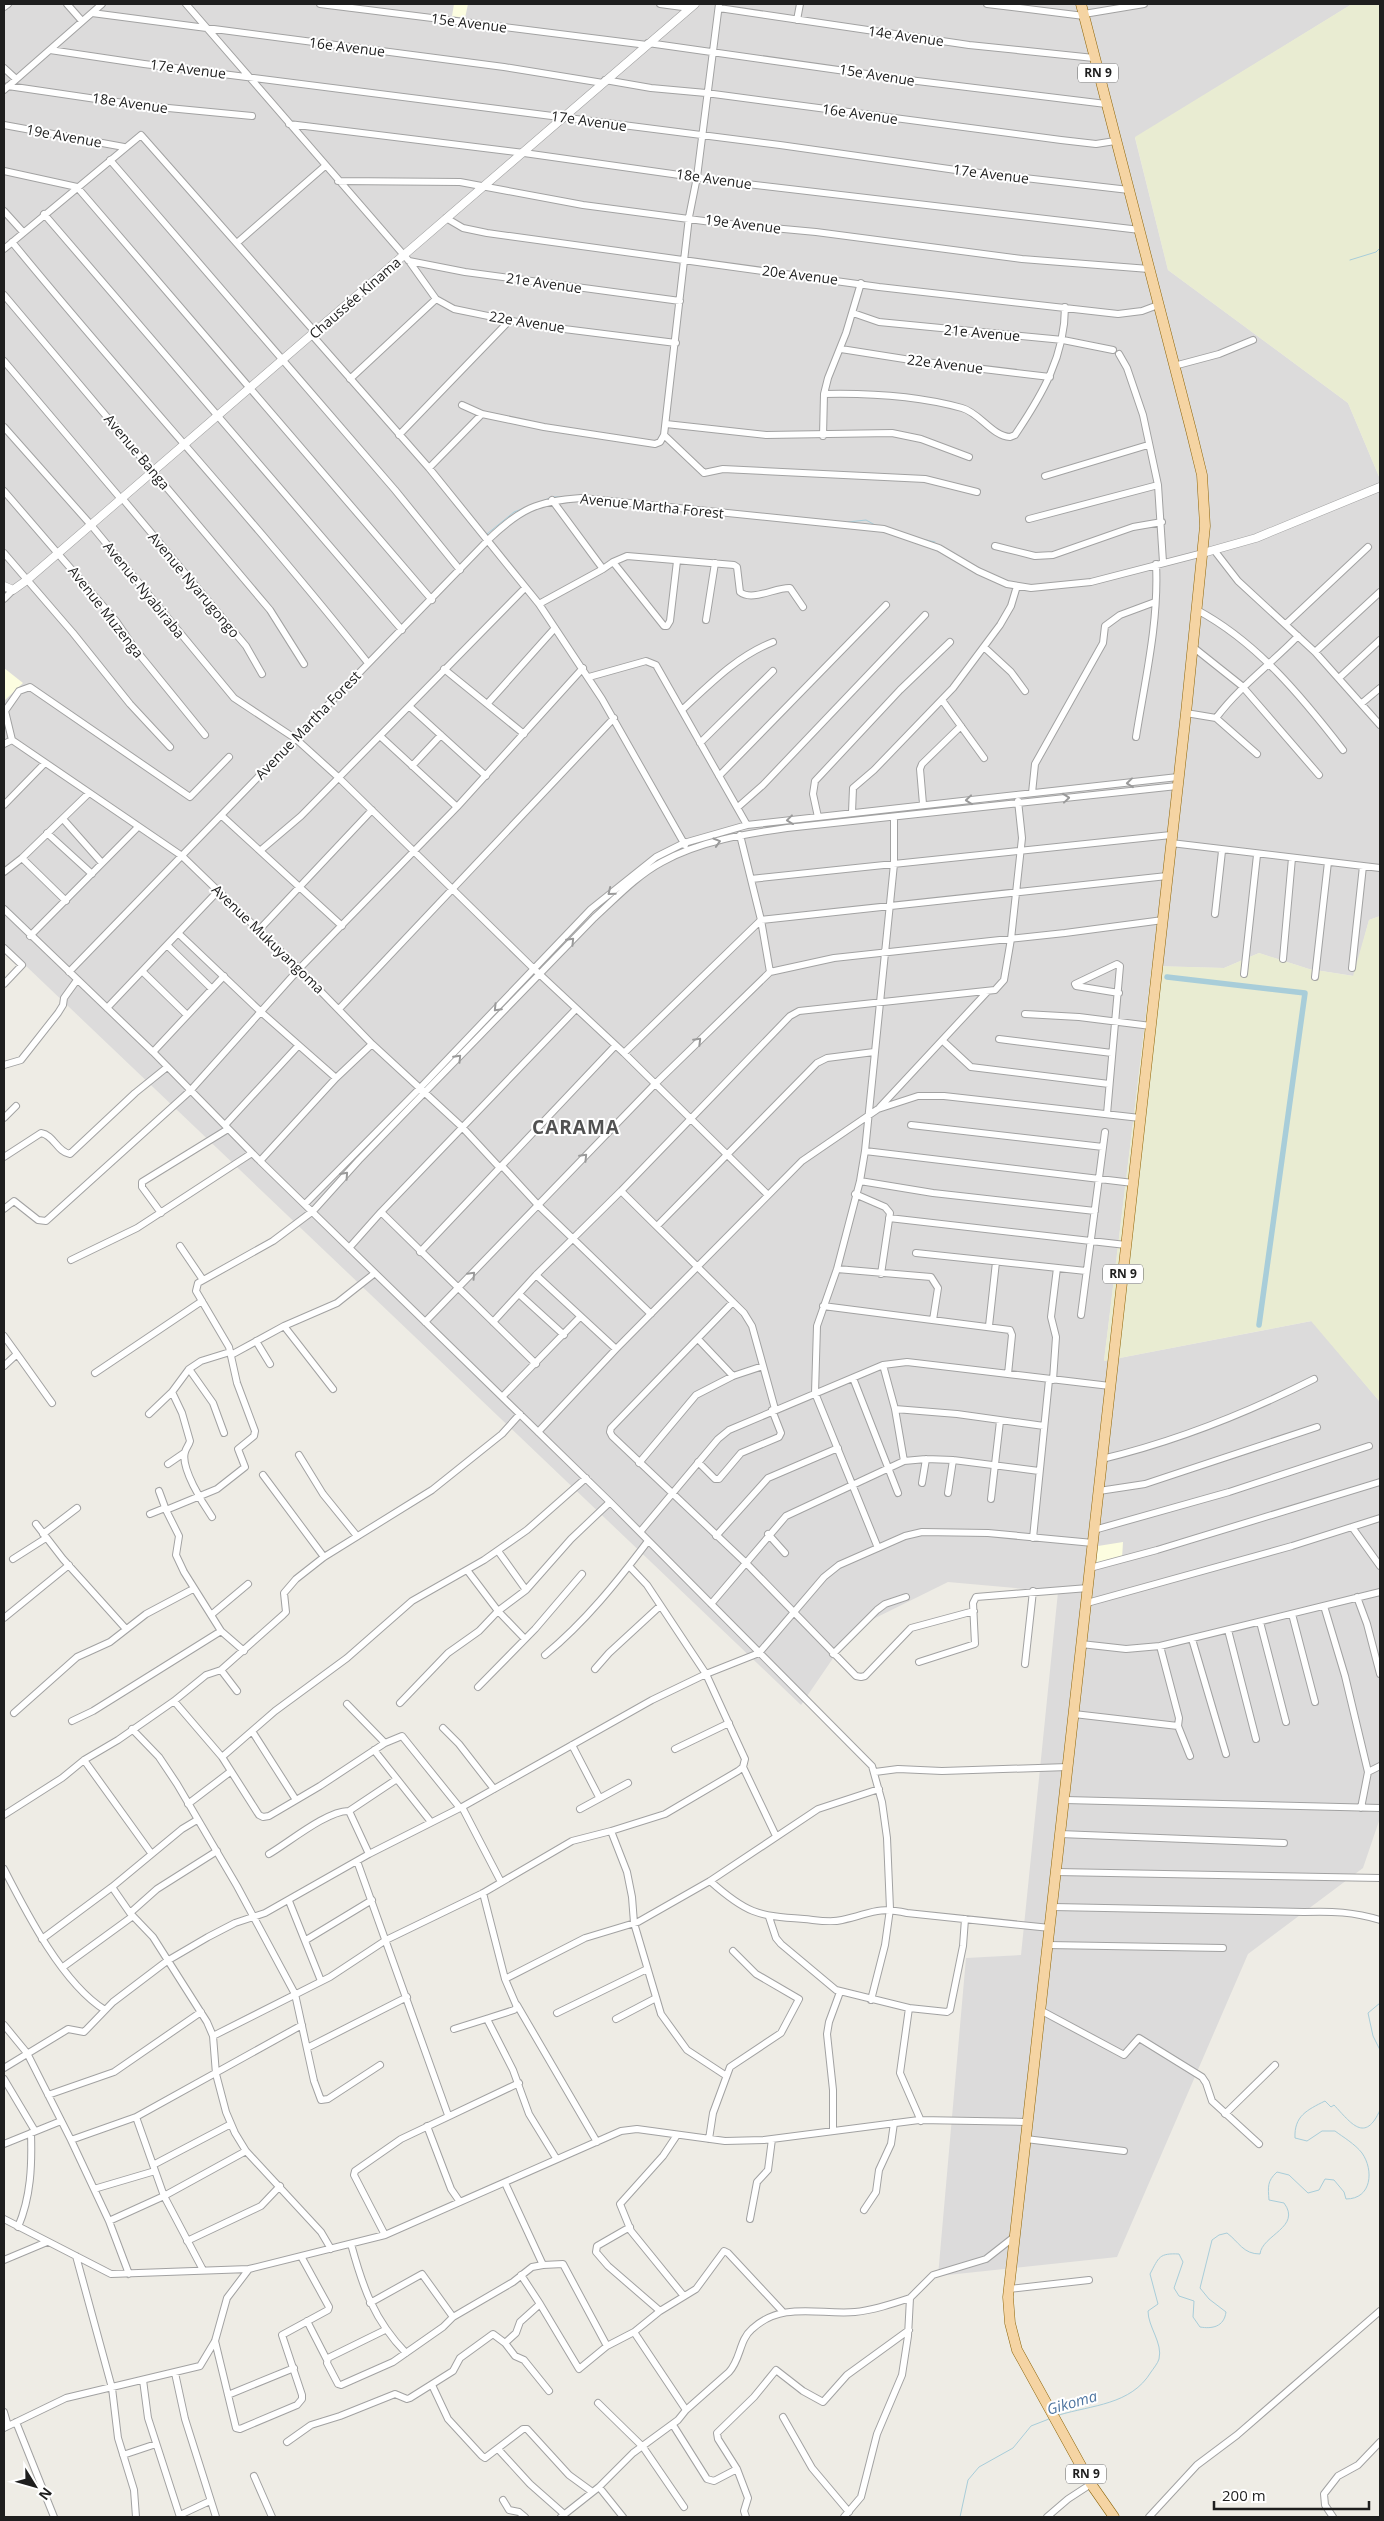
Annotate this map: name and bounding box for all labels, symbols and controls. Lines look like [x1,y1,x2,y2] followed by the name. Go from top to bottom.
[430,8,508,37] street label: 15e Avenue
[867,21,945,50] street label: 14e Avenue
[308,32,386,61] street label: 16e Avenue
[149,54,227,83] street label: 17e Avenue
[838,59,916,90] street label: 15e Avenue
[1078,64,1118,82] road number: RN 9
[91,88,169,117] street label: 18e Avenue
[821,99,899,128] street label: 16e Avenue
[550,106,628,135] street label: 17e Avenue
[25,120,103,152] street label: 19e Avenue
[952,159,1030,188] street label: 17e Avenue
[675,164,753,193] street label: 18e Avenue
[704,209,782,238] street label: 19e Avenue
[305,253,405,343] street label: Chaussée Kinama
[761,260,839,289] street label: 20e Avenue
[505,268,583,297] street label: 21e Avenue
[488,306,566,337] street label: 22e Avenue
[943,320,1021,345] street label: 21e Avenue
[906,349,984,378] street label: 22e Avenue
[100,410,175,493] street label: Avenue Banga
[579,489,725,522] street label: Avenue Martha Forest
[144,528,244,642] street label: Avenue Nyarugongo
[99,537,189,642] street label: Avenue Nyabiraba
[64,562,148,662] street label: Avenue Muzenga
[251,666,365,783] street label: Avenue Martha Forest
[1126,777,1134,788] one-way arrow
[1063,793,1071,804] one-way arrow
[964,794,972,805] one-way arrow
[786,814,794,825] one-way arrow
[713,837,721,847] one-way arrow
[208,880,329,997] street label: Avenue Mukuyangoma
[607,887,616,896] one-way arrow
[565,938,574,947] one-way arrow
[494,1002,503,1011] one-way arrow
[692,1038,701,1047] one-way arrow
[453,1055,462,1064] one-way arrow
[532,1114,620,1140] district label: CARAMA
[578,1154,587,1163] one-way arrow
[339,1171,348,1180] one-way arrow
[1103,1264,1143,1284] road number: RN 9
[466,1272,475,1281] one-way arrow
[1044,2385,1100,2419] water label: Gikoma
[10,2461,60,2511] north arrow
[1066,2464,1106,2484] road number: RN 9
[1214,2478,1369,2510] scale bar
[35,2484,57,2504] text: N
[1222,2485,1266,2505] text: 200 m

